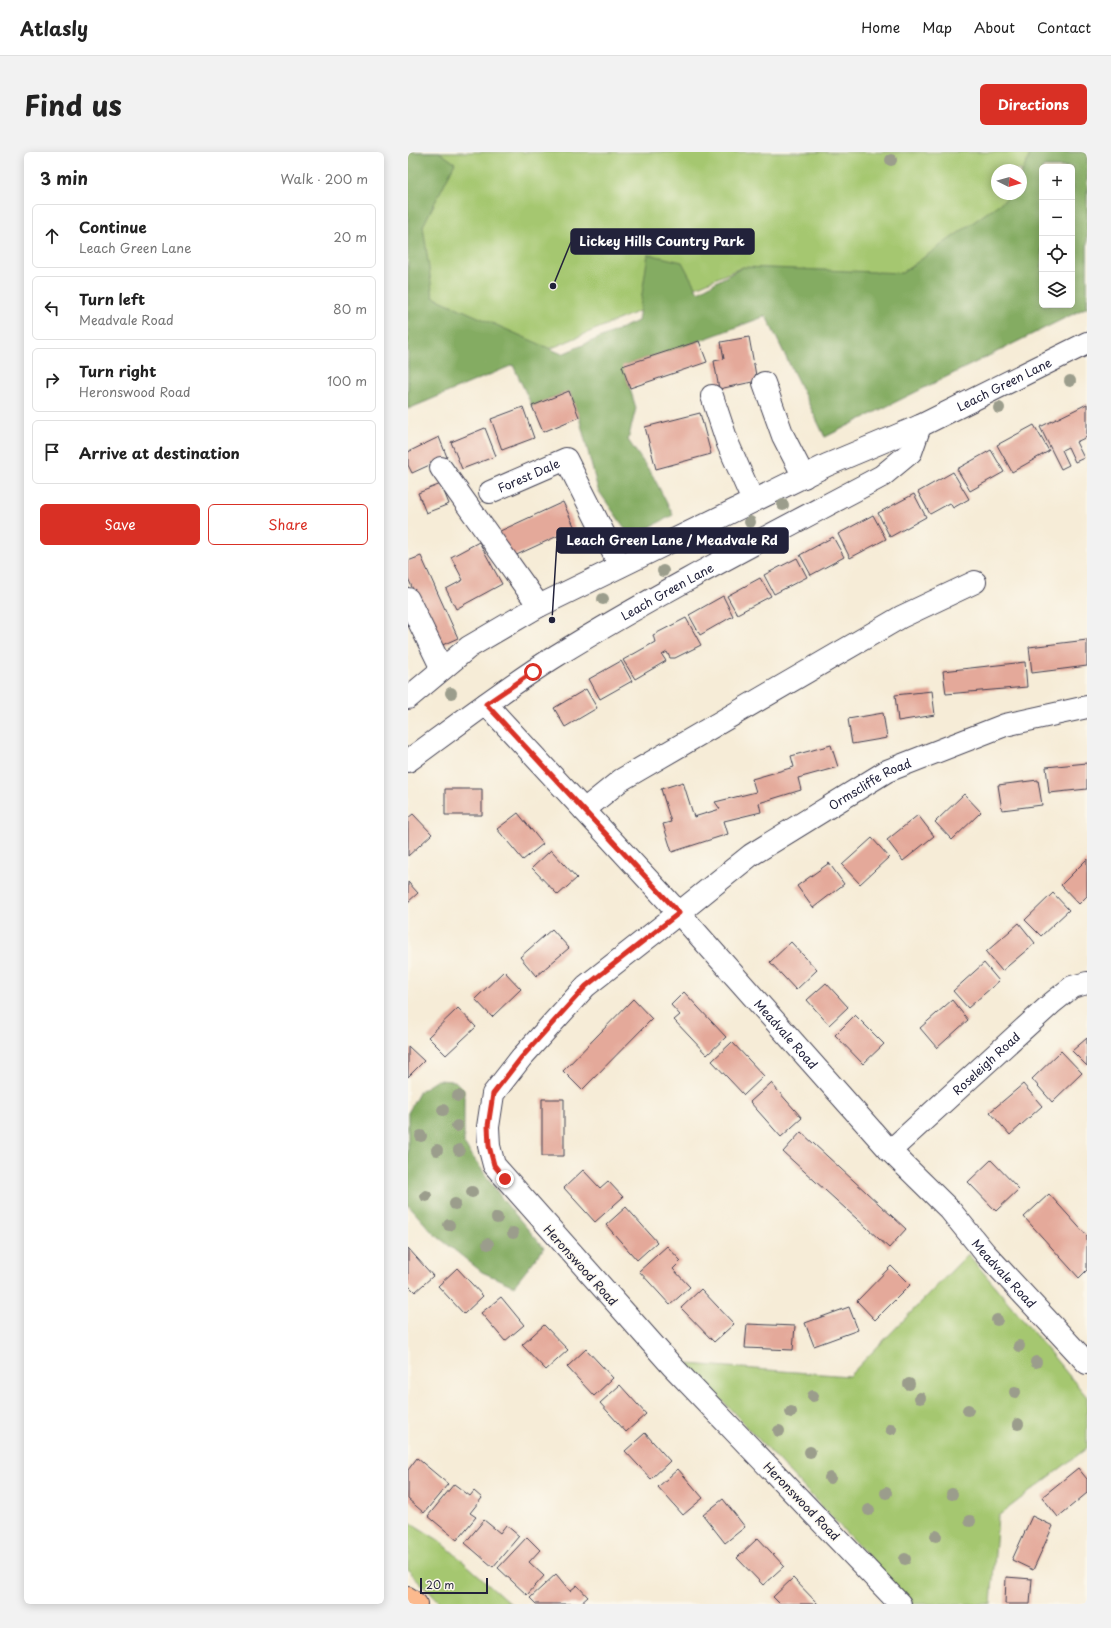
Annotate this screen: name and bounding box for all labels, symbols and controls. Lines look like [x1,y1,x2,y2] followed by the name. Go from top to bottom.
[20,14,88,42] text: Atlasly
[861,17,900,38] text: Home
[922,17,952,38] text: Map
[974,17,1015,38] text: About
[1037,17,1091,38] text: Contact
[24,83,122,126] text: Find us
[980,84,1087,125] button: Directions
[991,164,1027,200] north arrow
[1039,164,1075,308] map controls
[1039,164,1075,200] button: +
[40,165,88,191] text: 3 min
[280,169,368,188] text: Walk · 200 m
[1039,200,1075,236] button: −
[79,215,147,238] text: Continue
[41,225,63,247] icon: ahead
[333,227,367,246] text: 20 m
[571,229,754,254] callout: Lickey Hills Country Park
[579,231,745,250] text: Lickey Hills Country Park
[1039,236,1075,272] button: locate
[79,238,191,257] text: Leach Green Lane
[1039,272,1075,308] button: layers
[79,287,145,310] text: Turn left
[41,297,63,319] icon: left
[333,299,367,318] text: 80 m
[79,310,174,329] text: Meadvale Road
[954,353,1055,415] street label: Leach Green Lane
[79,359,156,382] text: Turn right
[41,369,63,391] icon: right
[327,371,367,390] text: 100 m
[79,382,191,401] text: Heronswood Road
[41,441,63,463] icon: arrive
[79,441,240,464] text: Arrive at destination
[495,454,563,497] street label: Forest Dale
[40,504,200,545] button: Save
[208,504,368,545] button: Share
[557,528,788,553] callout: Leach Green Lane / Meadvale Rd
[566,530,778,549] text: Leach Green Lane / Meadvale Rd
[617,558,717,625] street label: Leach Green Lane
[524,663,542,681] route start
[825,754,913,814] street label: Ormscliffe Road
[750,995,822,1073] street label: Meadvale Road
[948,1028,1024,1099] street label: Roseleigh Road
[496,1170,514,1188] route end
[540,1221,622,1309] street label: Heronswood Road
[968,1235,1040,1312] street label: Meadvale Road
[760,1458,844,1544] street label: Heronswood Road
[420,1576,488,1595] scale bar
[426,1576,454,1593] text: 20 m

